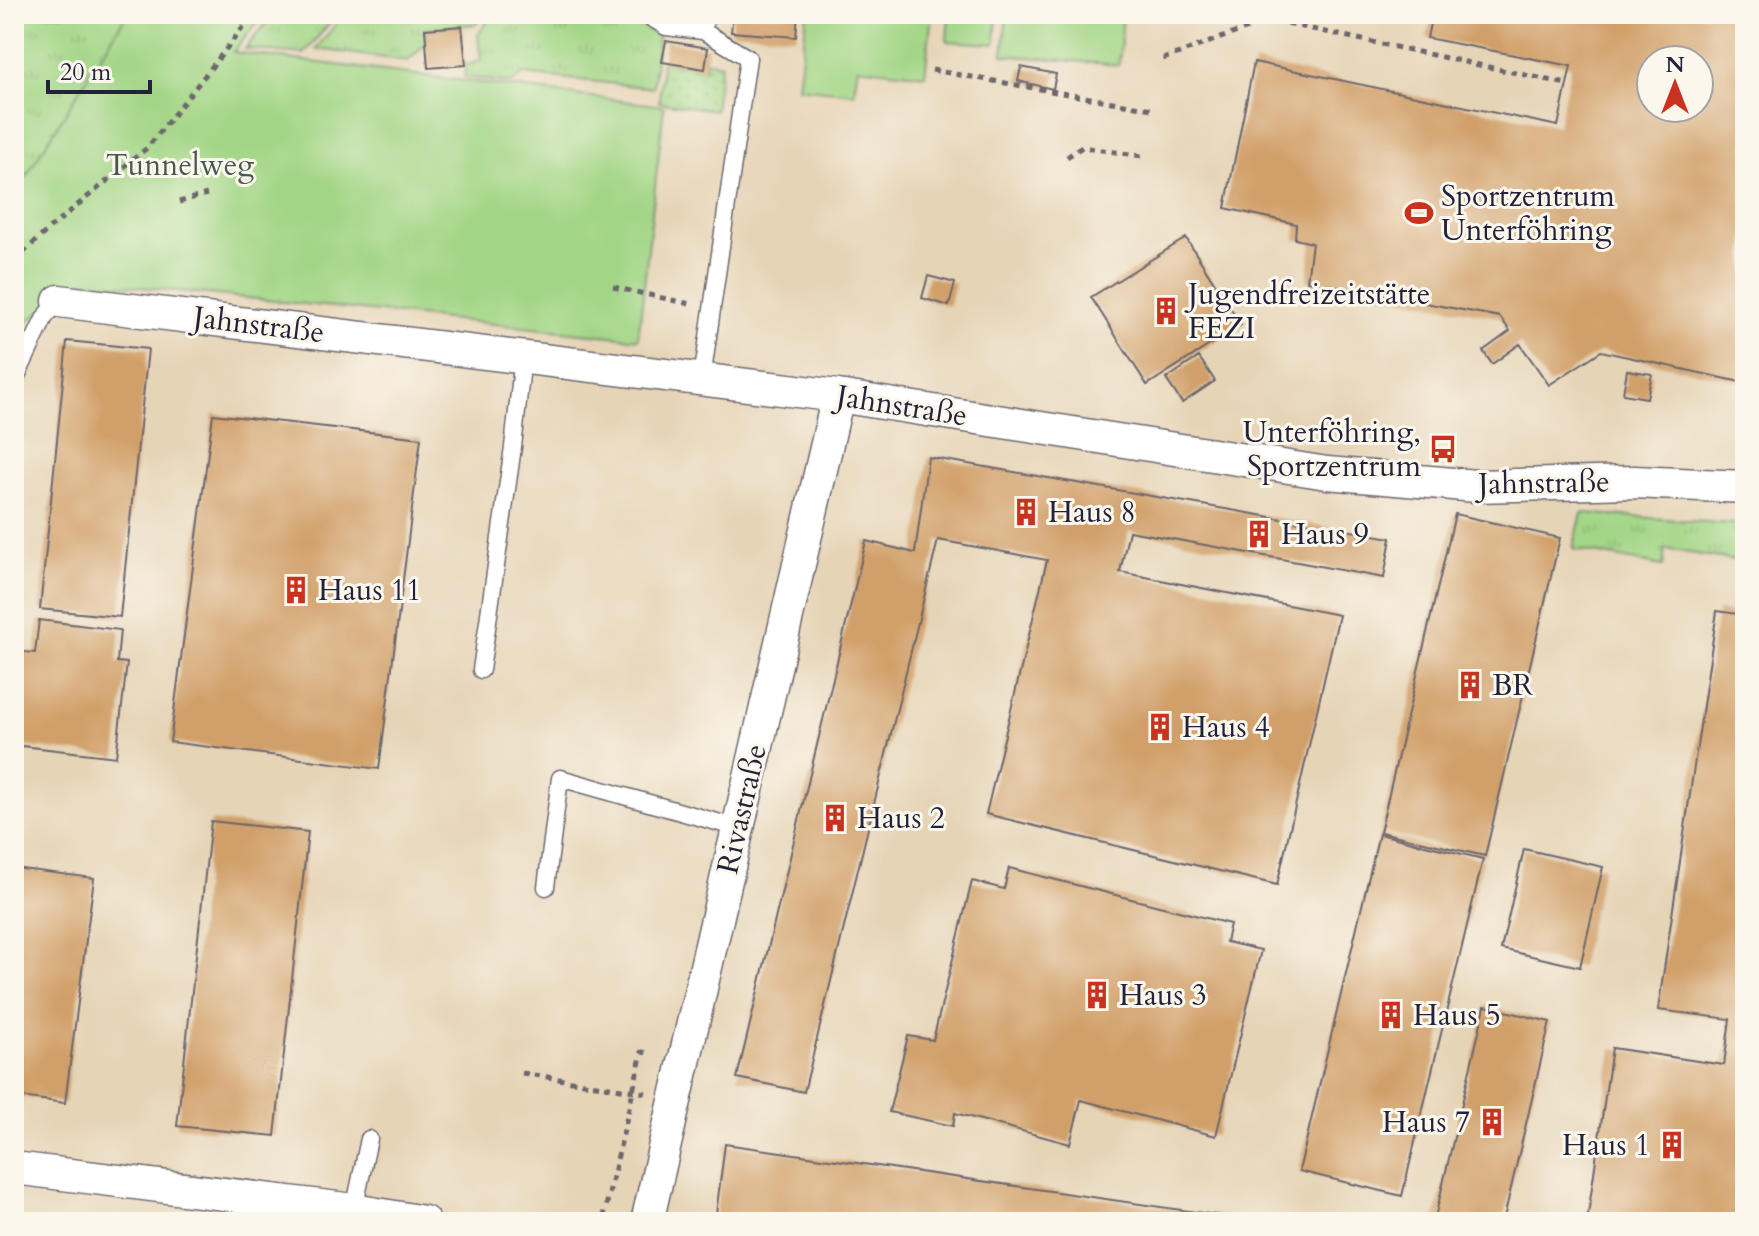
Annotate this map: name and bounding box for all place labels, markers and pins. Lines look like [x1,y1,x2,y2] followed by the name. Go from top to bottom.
[1441,176,1616,251] place label: Sportzentrum Unterföhring
[1404,198,1434,228] sports icon: Sportzentrum Unterföhring
[1184,274,1430,349] place label: Jugendfreizeitstätte FEZI
[1151,296,1181,326] building icon: Jugendfreizeitstätte FEZI
[1243,412,1422,487] place label: Unterföhring, Sportzentrum
[1428,434,1458,464] bus stop icon: Unterföhring, Sportzentrum
[1048,492,1136,533] place label: Haus 8
[1011,497,1041,527] building icon: Haus 8
[1281,514,1369,555] place label: Haus 9
[1244,519,1274,549] building icon: Haus 9
[318,570,421,611] place label: Haus 11
[281,575,311,605] building icon: Haus 11
[1492,665,1533,706] place label: BR
[1455,670,1485,700] building icon: BR
[1182,707,1270,748] place label: Haus 4
[1145,712,1175,742] building icon: Haus 4
[857,798,945,839] place label: Haus 2
[820,803,850,833] building icon: Haus 2
[1119,975,1207,1016] place label: Haus 3
[1082,980,1112,1010] building icon: Haus 3
[1413,995,1501,1036] place label: Haus 5
[1376,1000,1406,1030] building icon: Haus 5
[1382,1102,1470,1143] place label: Haus 7
[1477,1107,1507,1137] building icon: Haus 7
[1562,1125,1650,1166] place label: Haus 1
[1657,1130,1687,1160] building icon: Haus 1

